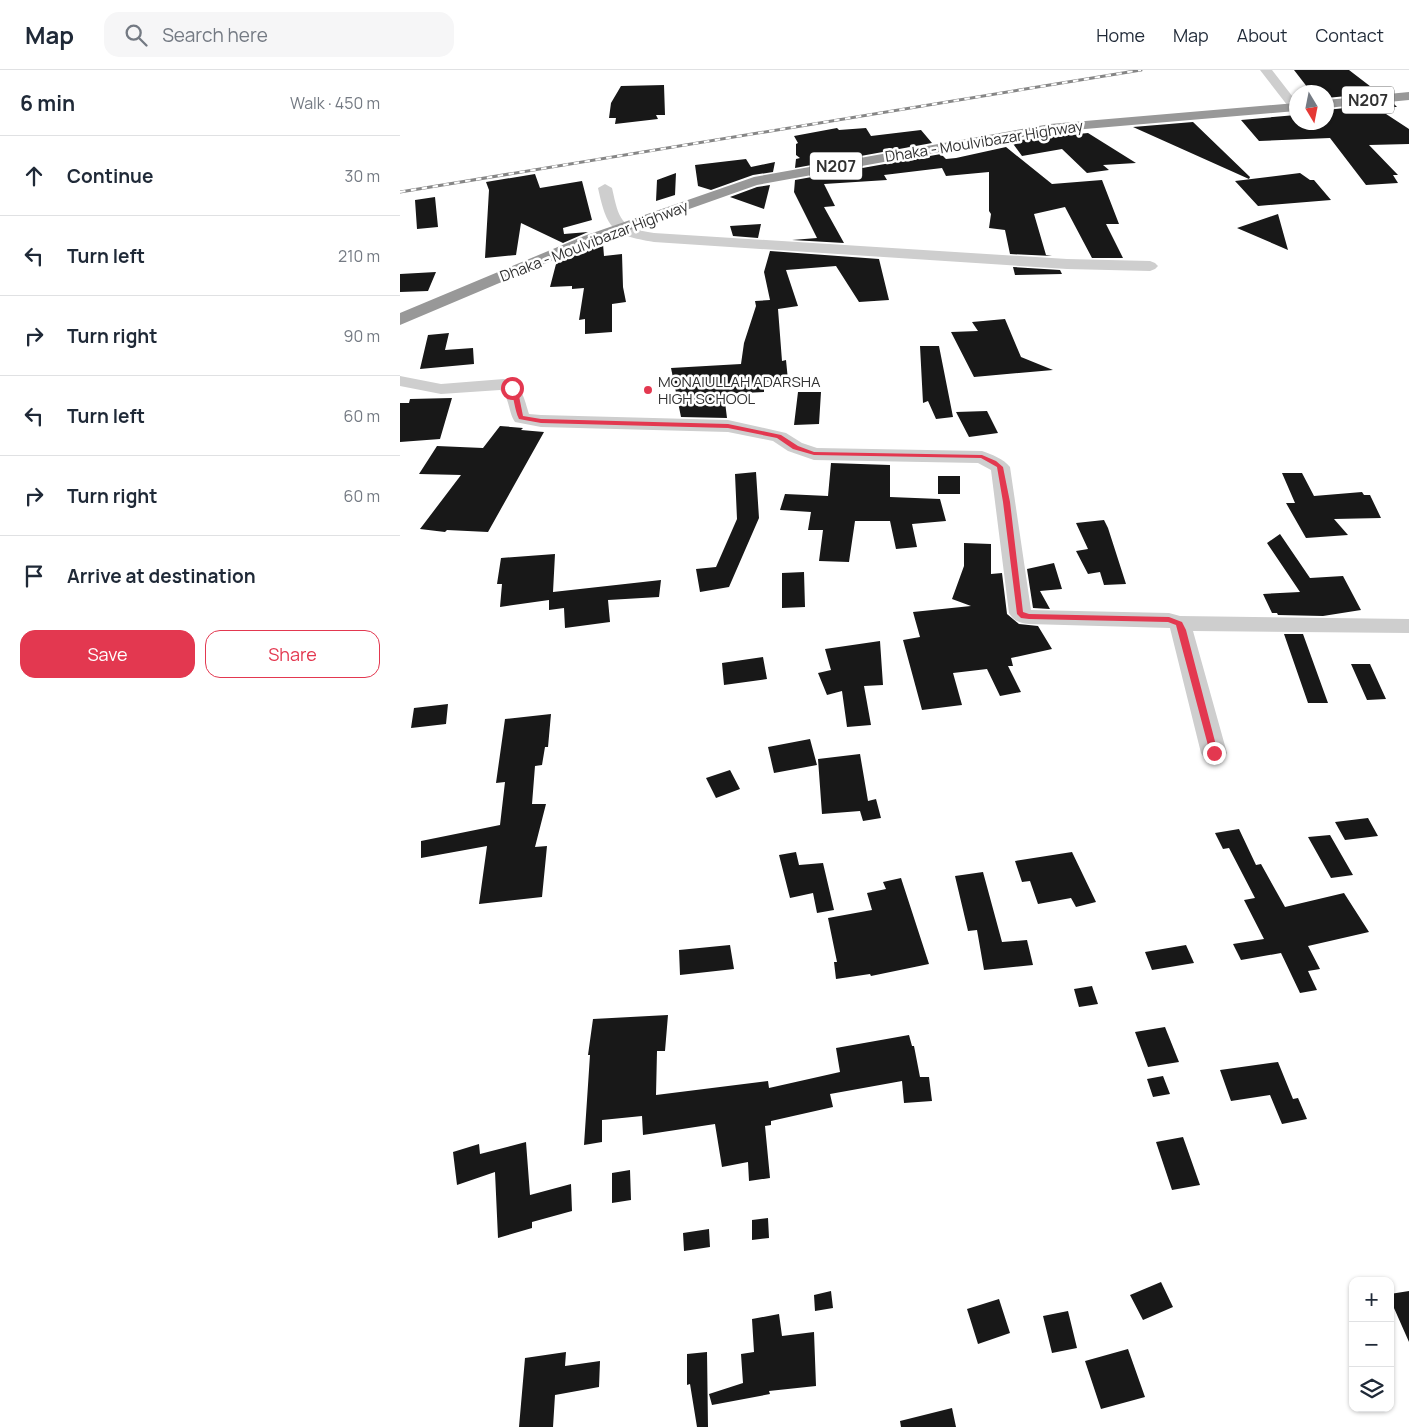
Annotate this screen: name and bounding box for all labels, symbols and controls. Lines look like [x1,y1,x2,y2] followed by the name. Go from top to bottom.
[104,12,454,57] search box
[25,18,74,51] text: Map
[122,21,150,49] icon: search
[162,22,268,48] text: Search here
[1096,23,1145,47] text: Home
[1173,23,1209,47] text: Map
[1237,23,1287,47] text: About
[1315,23,1384,47] text: Contact
[1289,85,1334,130] north arrow
[1342,86,1394,114] road number: N207
[20,89,75,117] text: 6 min
[290,92,380,114] text: Walk · 450 m
[883,115,1085,167] street label: Dhaka - Moulvibazar Highway
[810,152,862,180] road number: N207
[20,162,48,190] icon: ahead
[67,163,153,189] text: Continue
[345,165,380,187] text: 30 m
[497,195,691,287] street label: Dhaka - Moulvibazar Highway
[20,242,48,270] icon: left
[67,243,145,269] text: Turn left
[338,245,380,267] text: 210 m
[20,322,48,350] icon: right
[67,323,157,349] text: Turn right
[344,325,380,347] text: 90 m
[658,371,821,409] place label: MONAIULLAH ADARSHA HIGH SCHOOL
[501,377,524,400] route start
[642,384,654,396] marker: MONAIULLAH ADARSHA HIGH SCHOOL
[20,402,48,430] icon: left
[67,403,145,429] text: Turn left
[344,405,380,427] text: 60 m
[20,482,48,510] icon: right
[67,483,157,509] text: Turn right
[344,485,380,507] text: 60 m
[20,562,48,590] icon: arrive
[67,563,256,589] text: Arrive at destination
[20,630,195,678] button: Save
[205,630,380,678] button: Share
[1203,742,1226,765] route end
[1349,1277,1394,1412] map controls
[1349,1277,1394,1322] button: +
[1349,1322,1394,1367] button: −
[1349,1367,1394,1412] button: layers

